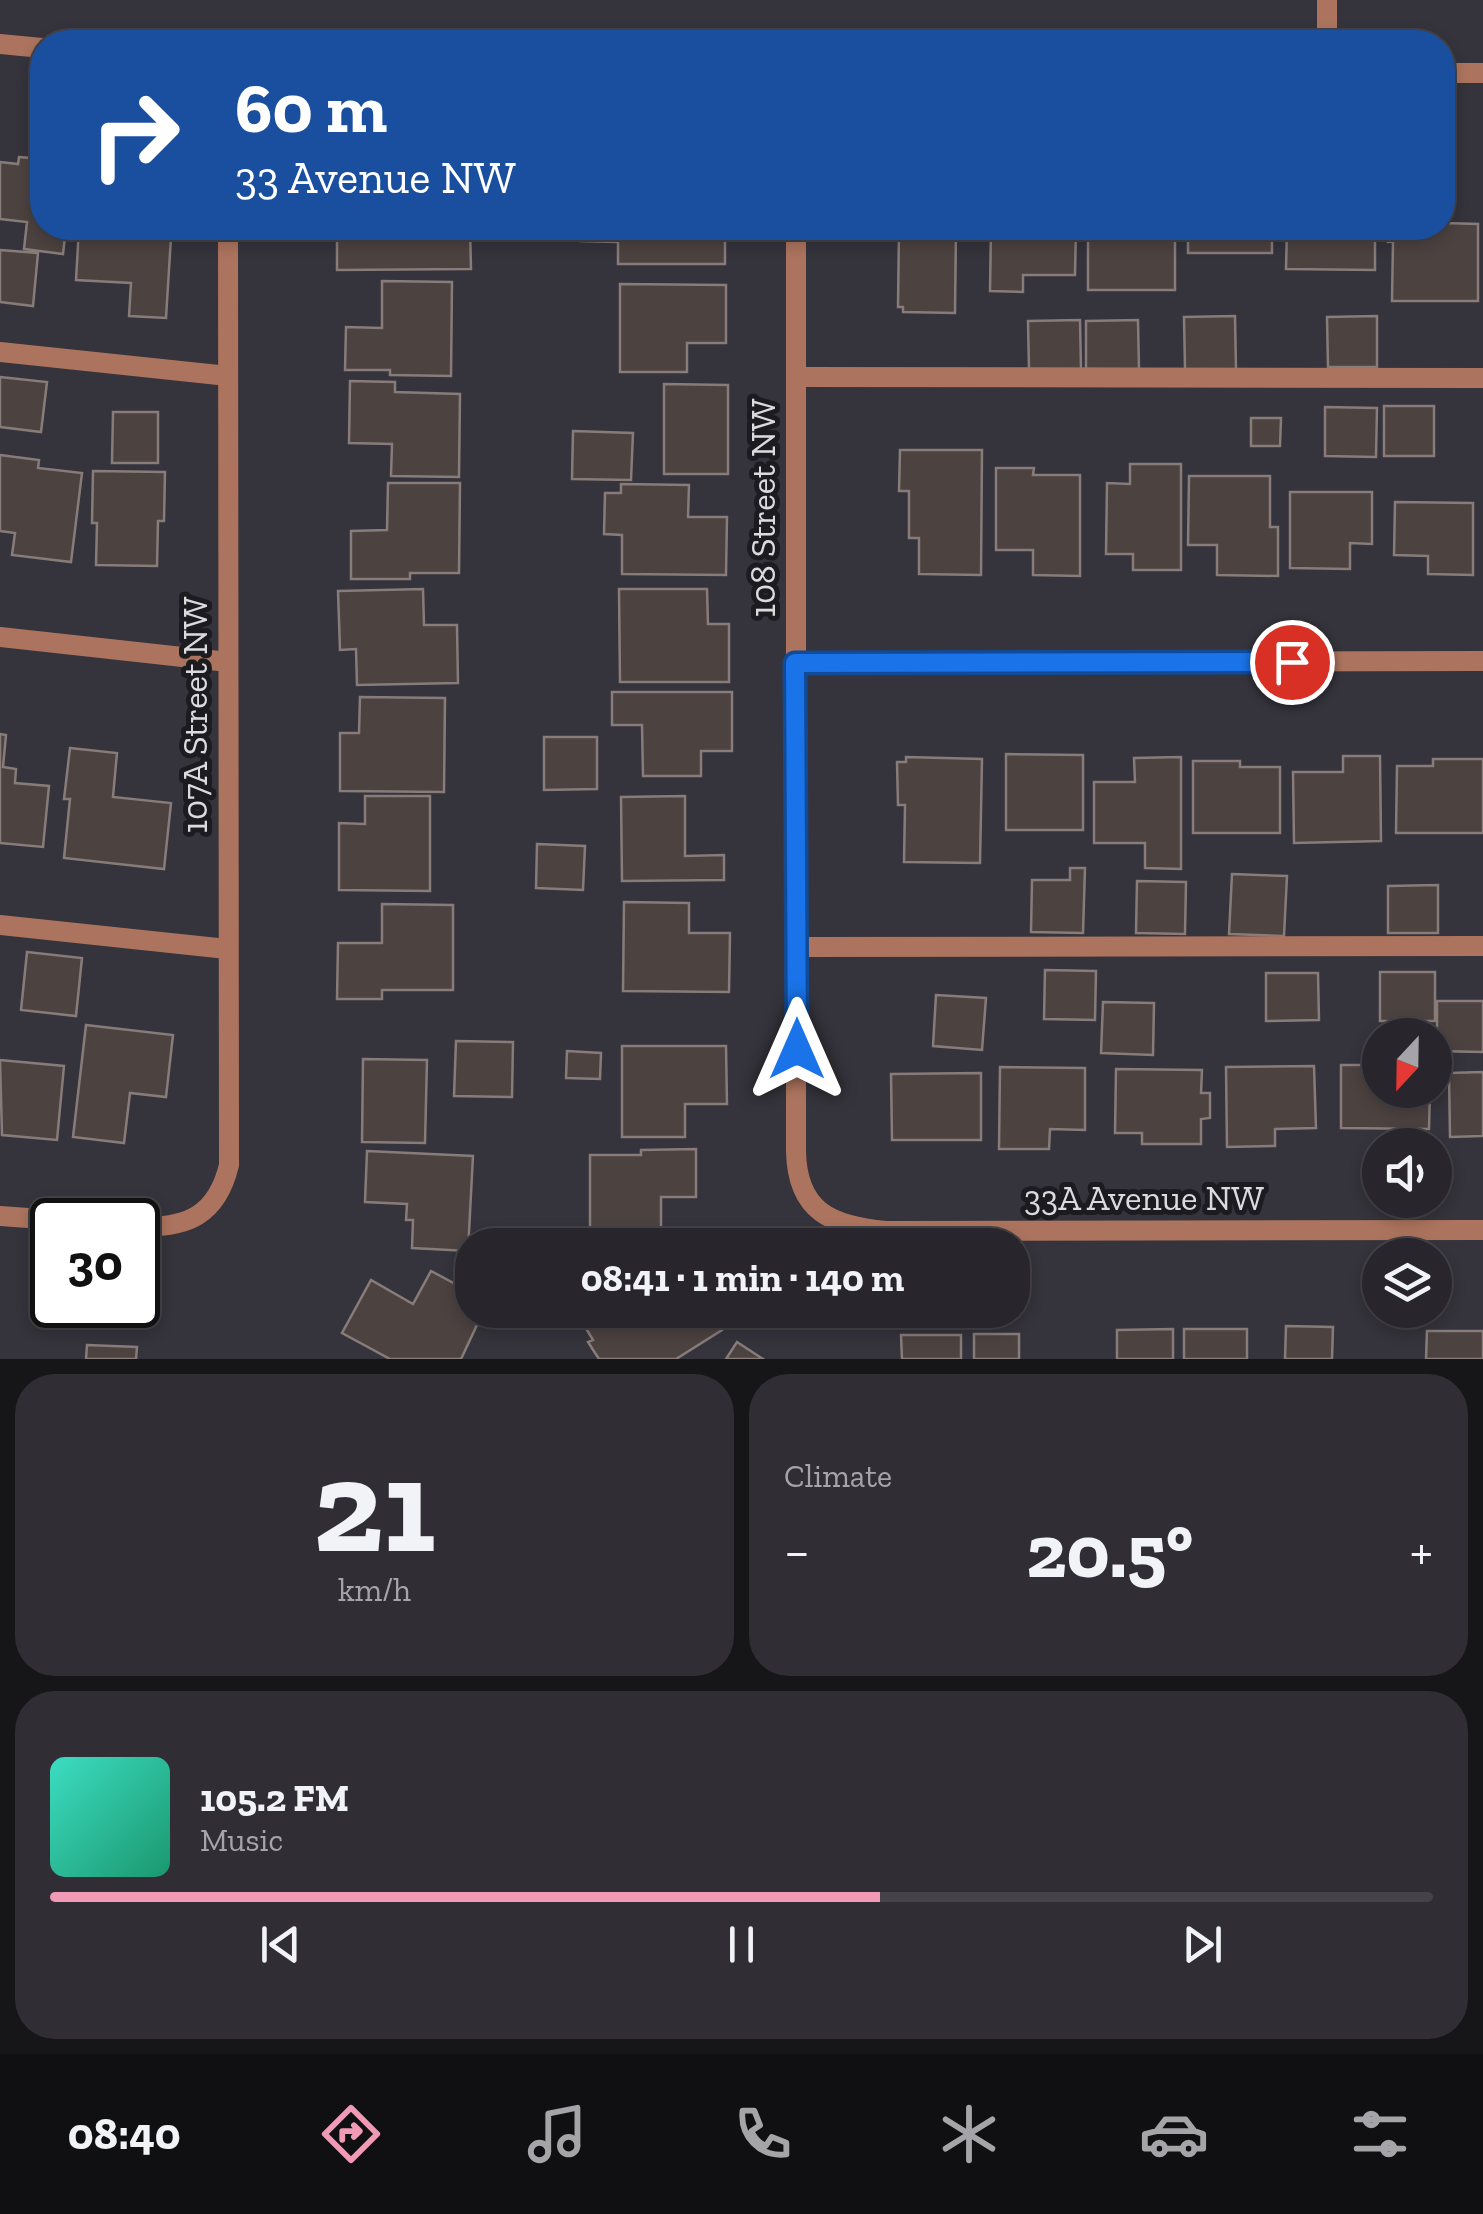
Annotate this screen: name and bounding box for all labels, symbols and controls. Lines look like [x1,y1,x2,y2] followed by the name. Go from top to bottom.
[235,66,387,150] text: 60 m
[70,70,200,200] icon: right
[235,151,516,205] text: 33 Avenue NW
[742,398,784,618] street label: 108 Street NW
[174,596,216,834] street label: 107A Street NW
[1250,620,1335,705] pin
[1265,635,1320,690] icon: arrive
[745,997,849,1101] position arrow
[1362,1018,1452,1108] north arrow
[1362,1018,1452,1328] map controls
[1362,1128,1452,1218] button: sound
[1024,1177,1264,1219] street label: 33A Avenue NW
[30,1198,160,1328] speed limit sign: 30
[1362,1238,1452,1328] button: layers
[581,1255,904,1301] text: 08:41 · 1 min · 140 m
[313,1428,436,1584] text: 21
[784,1457,892,1495] text: Climate
[1026,1506,1193,1596] text: 20.5°
[784,1518,810,1584] text: −
[1410,1518,1433,1584] text: +
[338,1571,411,1609] text: km/h
[200,1775,349,1821] text: 105.2 FM
[200,1821,283,1859] text: Music
[253,1917,308,1972] icon: previous
[714,1917,769,1972] icon: pause
[1175,1917,1230,1972] icon: next
[316,2099,386,2169] icon: directions
[522,2099,592,2169] icon: music
[728,2099,798,2169] icon: phone
[934,2099,1004,2169] icon: climate
[1139,2099,1209,2169] icon: car
[1345,2099,1415,2169] icon: filters
[68,2107,181,2161] text: 08:40

